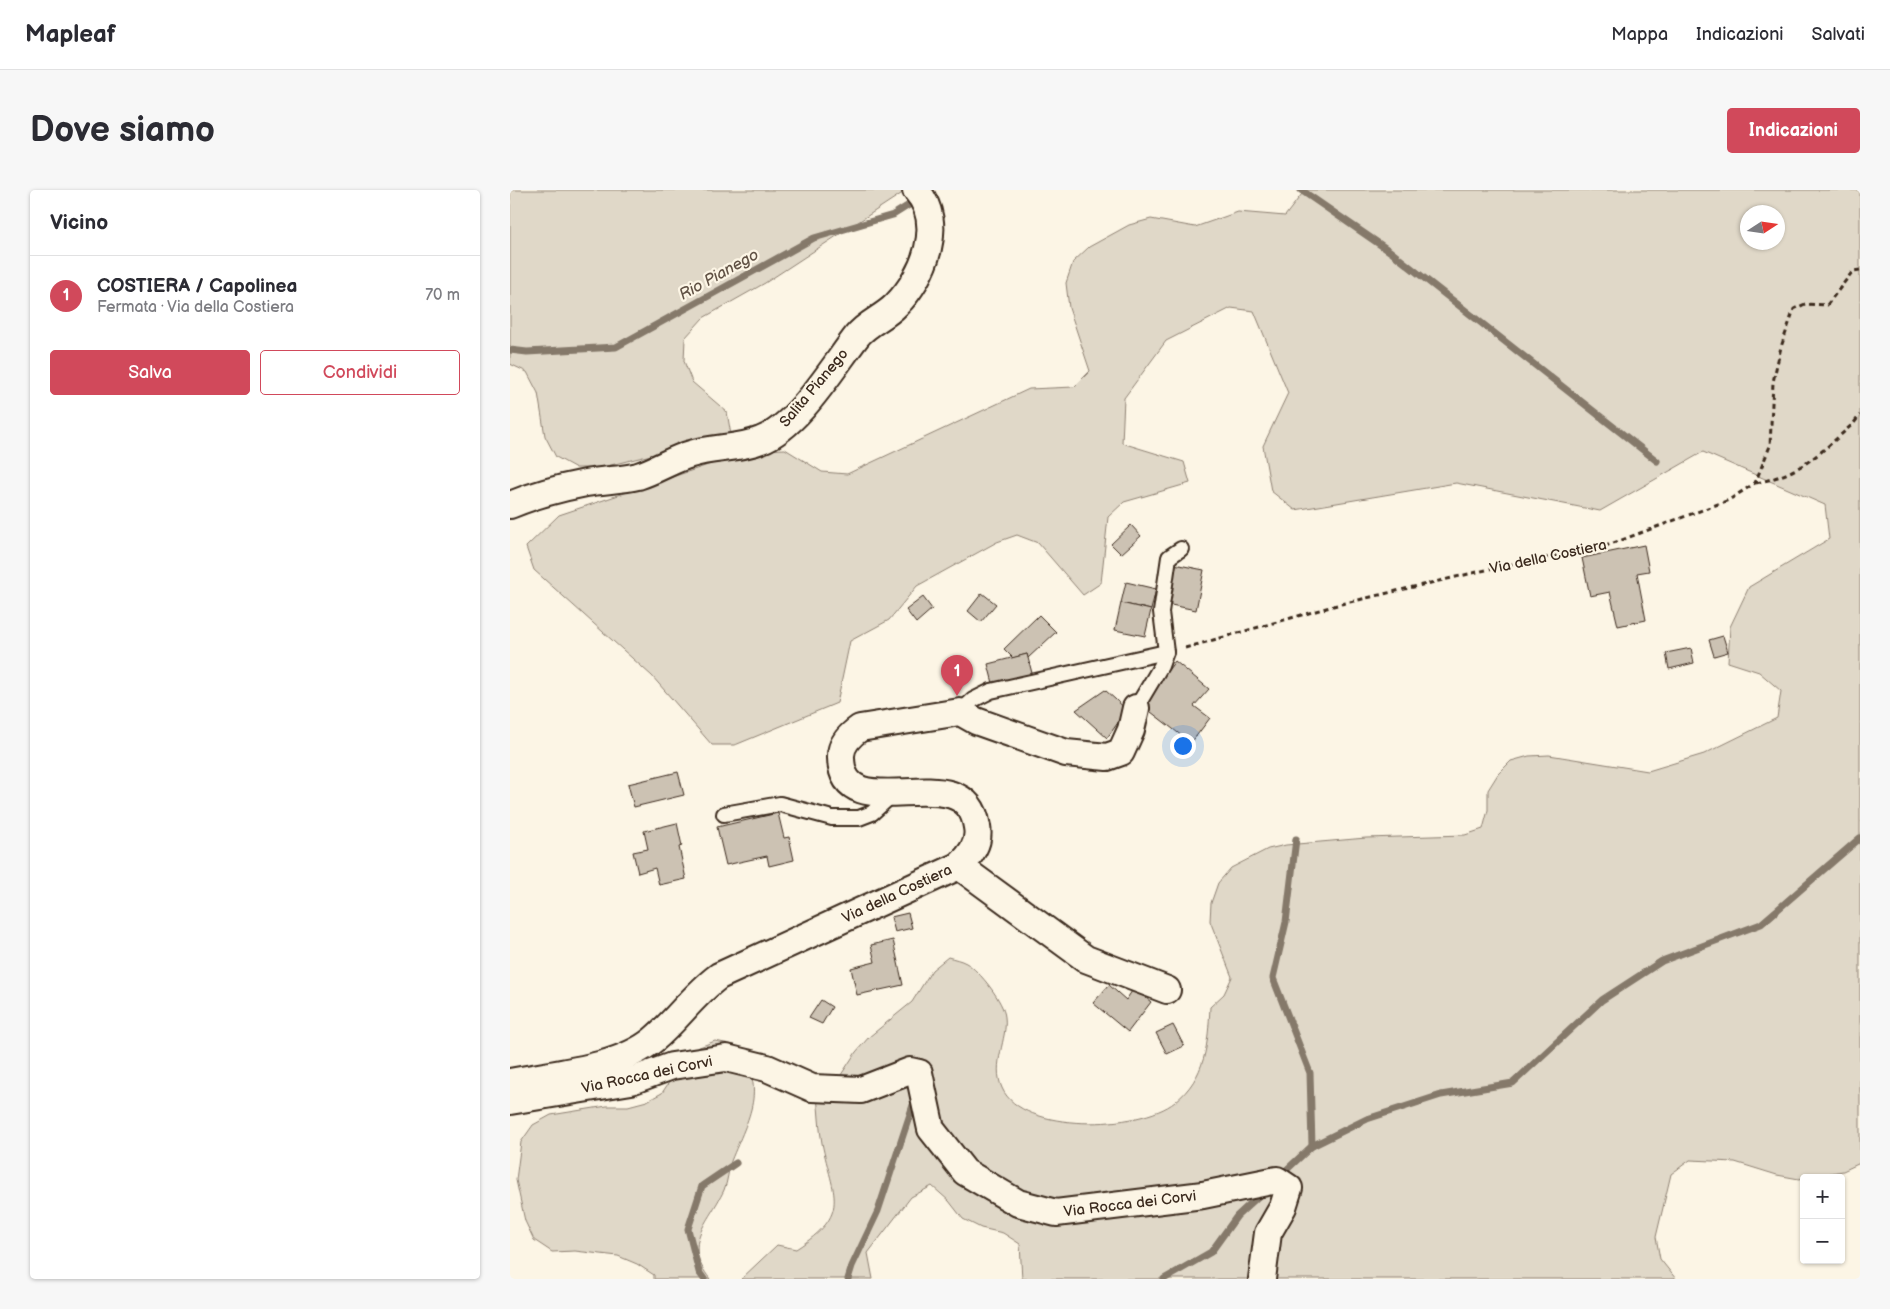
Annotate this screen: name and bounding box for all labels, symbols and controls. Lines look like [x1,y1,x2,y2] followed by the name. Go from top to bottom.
[25,20,116,49] text: Mapleaf
[1611,24,1668,45] text: Mappa
[1696,24,1784,45] text: Indicazioni
[1812,24,1865,45] text: Salvati
[1727,108,1860,153] button: Indicazioni
[30,109,215,152] text: Dove siamo
[1740,205,1785,250] north arrow
[50,210,108,235] text: Vicino
[676,245,762,305] water label: Rio Pianego
[97,275,297,298] text: COSTIERA / Capolinea
[63,286,69,305] text: 1
[425,286,460,305] text: 70 m
[97,298,294,317] text: Fermata · Via della Costiera
[776,345,852,431] street label: Salita Pianego
[50,350,250,395] button: Salva
[260,350,460,395] button: Condividi
[1488,535,1608,579] street label: Via della Costiera
[941,655,973,696] pin: 1
[1170,733,1196,759] your location
[839,860,955,928] street label: Via della Costiera
[580,1052,714,1098] street label: Via Rocca dei Corvi
[1800,1174,1845,1264] map controls
[1800,1174,1845,1219] button: +
[1063,1186,1197,1222] street label: Via Rocca dei Corvi
[1800,1219,1845,1264] button: −

